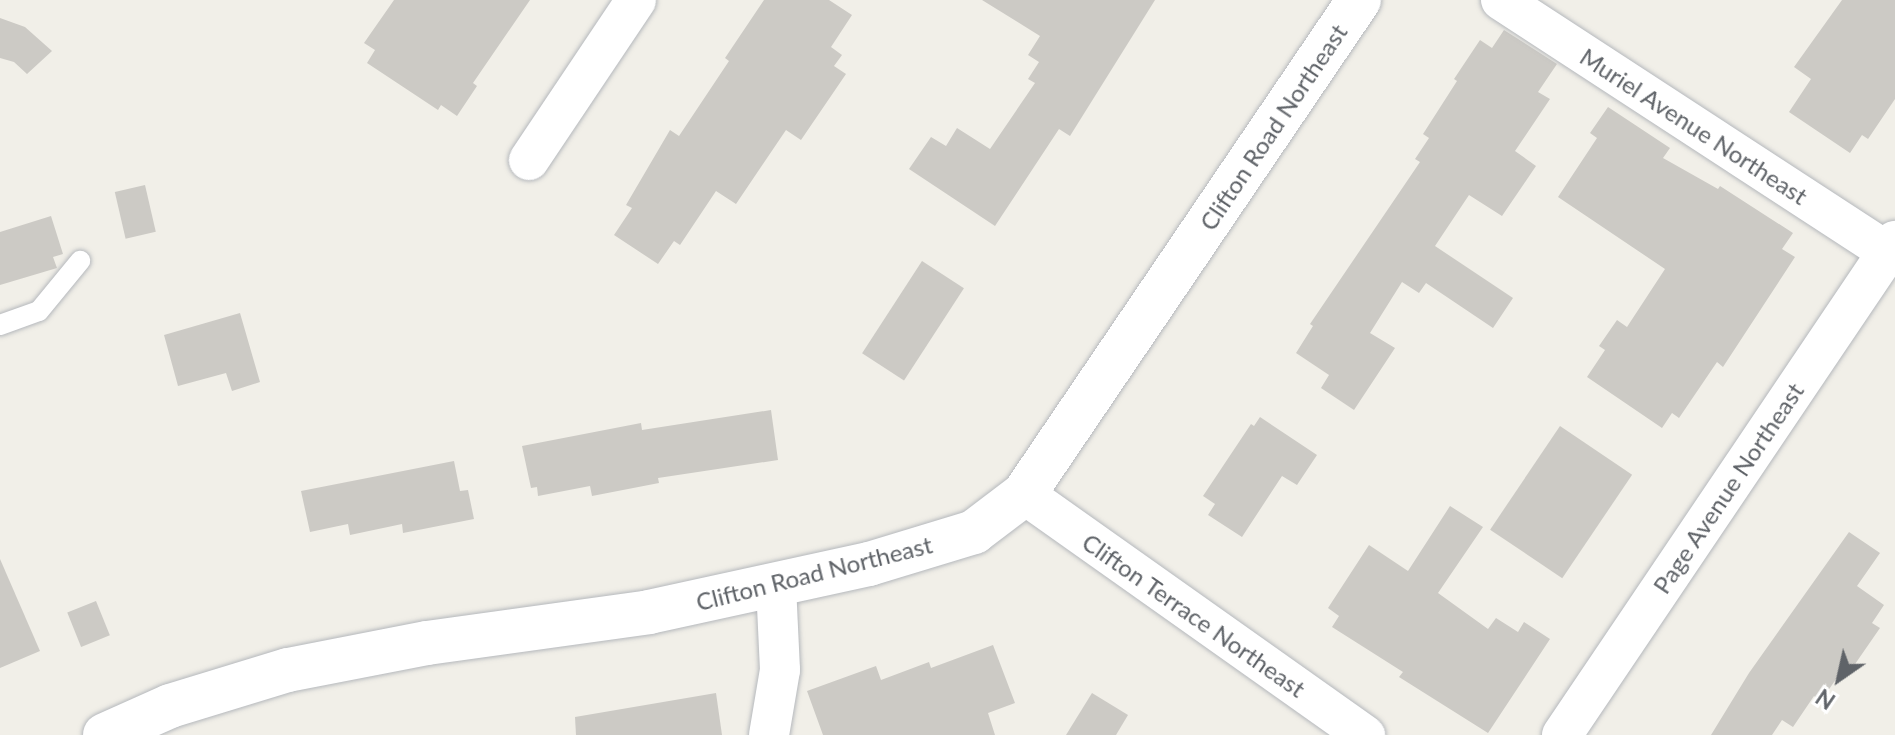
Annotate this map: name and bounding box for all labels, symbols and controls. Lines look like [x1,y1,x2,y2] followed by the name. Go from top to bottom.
[1193,19,1353,235] street label: Clifton Road Northeast
[1575,42,1813,210] street label: Muriel Avenue Northeast
[1647,377,1809,599] street label: Page Avenue Northeast
[1077,527,1311,703] street label: Clifton Terrace Northeast
[693,530,935,616] street label: Clifton Road Northeast
[1799,639,1879,719] north arrow
[1811,683,1840,715] text: N

